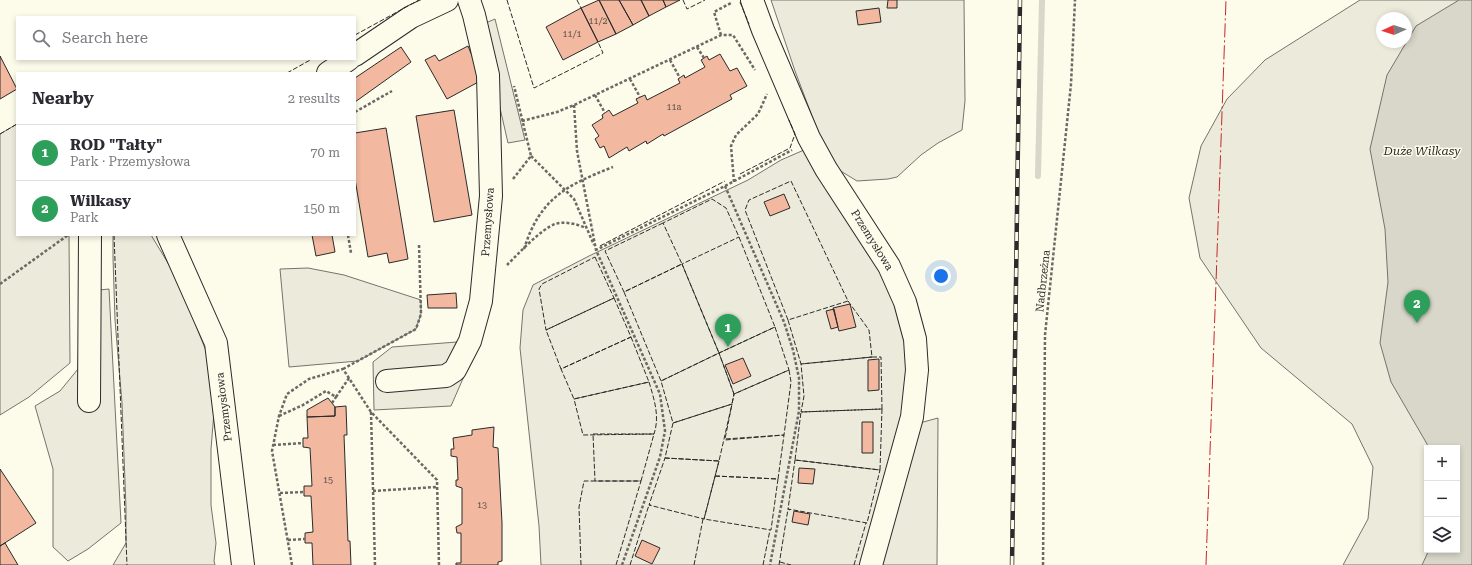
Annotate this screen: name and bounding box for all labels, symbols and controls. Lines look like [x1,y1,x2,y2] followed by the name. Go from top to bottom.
[1376,12,1412,48] north arrow
[16,16,356,60] search box
[589,16,607,26] house number: 11/2
[30,27,52,49] icon: search
[62,29,148,47] text: Search here
[563,29,581,39] house number: 11/1
[32,88,94,108] text: Nearby
[288,91,340,106] text: 2 results
[667,102,682,112] house number: 11a
[70,136,162,154] text: ROD "Tałty"
[1382,144,1461,158] water label: Duże Wilkasy
[41,145,49,160] text: 1
[310,145,340,160] text: 70 m
[70,154,190,169] text: Park · Przemysłowa
[479,187,497,257] street label: Przemysłowa
[70,192,131,210] text: Wilkasy
[41,201,49,216] text: 2
[303,201,340,216] text: 150 m
[848,207,896,273] street label: Przemysłowa
[70,210,99,225] text: Park
[1033,249,1053,313] street label: Nadbrzeżna
[931,266,951,286] your location
[1404,290,1430,323] pin: 2
[715,314,741,347] pin: 1
[213,372,235,442] street label: Przemysłowa
[1424,445,1460,553] map controls
[1424,445,1460,481] button: +
[323,475,333,485] house number: 15
[1424,481,1460,517] button: −
[477,500,487,510] house number: 13
[1424,517,1460,553] button: layers

